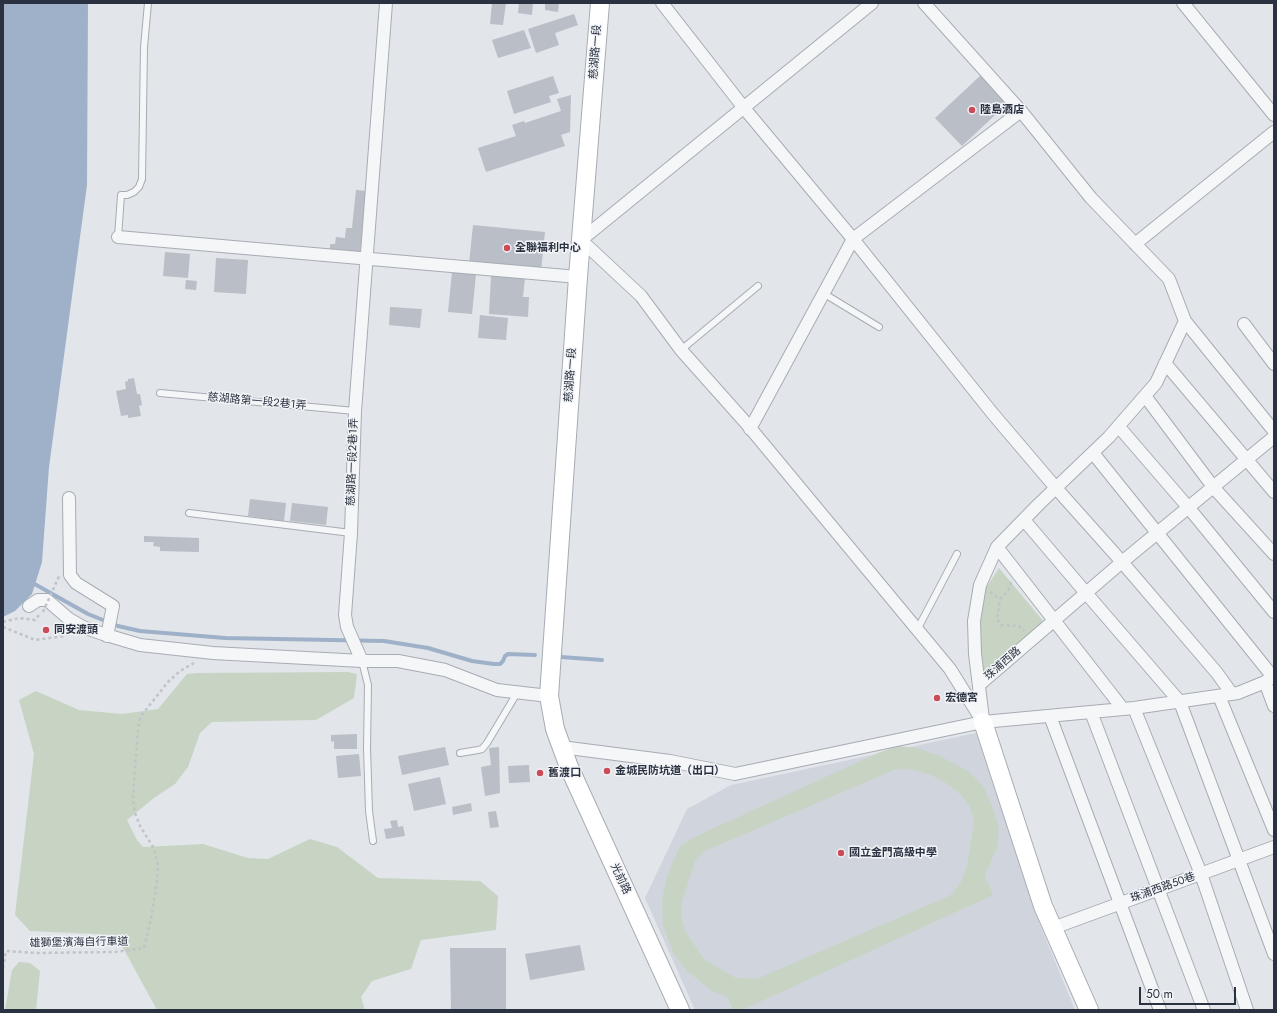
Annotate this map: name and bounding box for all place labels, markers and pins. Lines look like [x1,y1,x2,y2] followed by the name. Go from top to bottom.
[980,103,1024,117] place label: 陸島酒店
[967,105,977,115] marker: 陸島酒店
[515,241,581,255] place label: 全聯福利中心
[502,243,512,253] marker: 全聯福利中心
[54,623,98,637] place label: 同安渡頭
[41,625,51,635] marker: 同安渡頭
[945,691,978,705] place label: 宏德宮
[932,693,942,703] marker: 宏德宮
[615,764,725,778] place label: 金城民防坑道（出口）
[548,766,581,780] place label: 舊渡口
[602,766,612,776] marker: 金城民防坑道（出口）
[535,768,545,778] marker: 舊渡口
[849,846,937,860] place label: 國立金門高級中學
[836,848,846,858] marker: 國立金門高級中學

